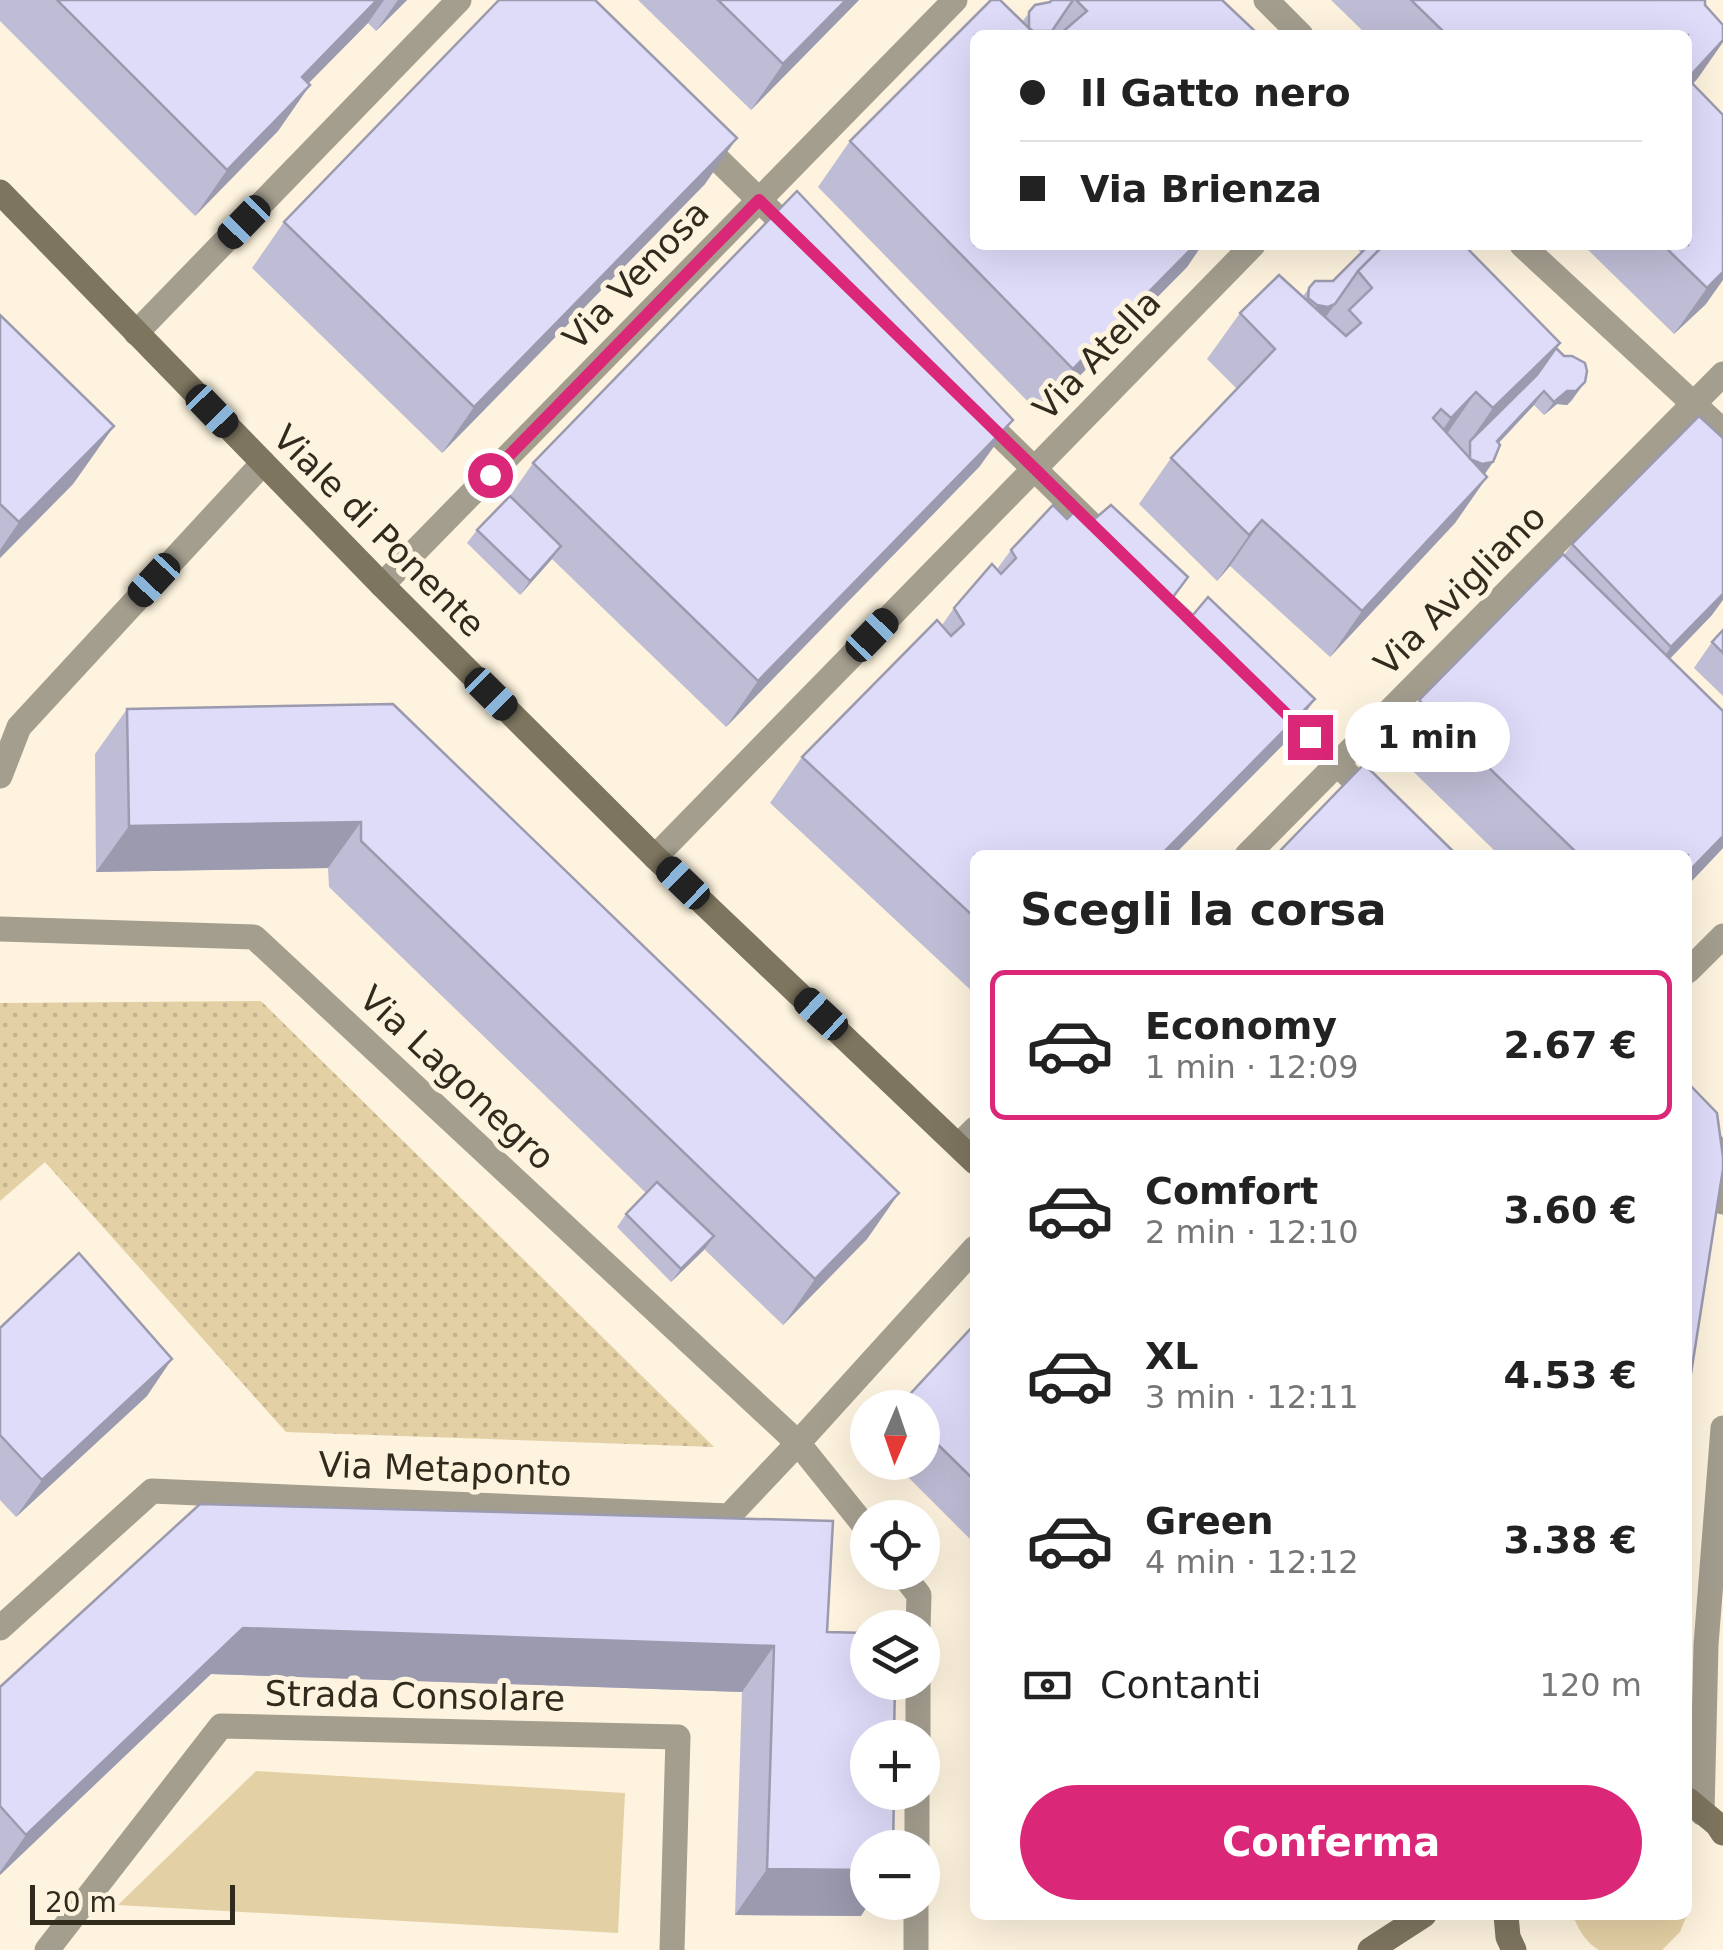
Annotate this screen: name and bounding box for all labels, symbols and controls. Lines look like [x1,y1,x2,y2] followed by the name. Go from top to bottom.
[1080,71,1351,115] text: Il Gatto nero
[1080,167,1322,211] text: Via Brienza
[212,190,276,254] car
[555,192,717,358] street label: Via Venosa
[1025,282,1169,428] street label: Via Atella
[180,379,244,443] car
[265,417,493,645] street label: Viale di Ponente
[468,453,513,498] route start
[1366,496,1554,684] street label: Via Avigliano
[123,548,185,612] car
[840,603,904,667] car
[459,662,523,726] car
[1345,702,1510,772] callout: 1 min
[1288,715,1333,760] route end
[1377,718,1478,756] text: 1 min
[651,851,715,915] car
[1020,883,1387,936] text: Scegli la corsa
[352,978,562,1178] street label: Via Lagonegro
[789,983,853,1045] car
[1025,1000,1115,1090] icon: car
[1145,1004,1337,1048] text: Economy
[1504,1023,1637,1067] text: 2.67 €
[1145,1048,1359,1086] text: 1 min · 12:09
[1025,1165,1115,1255] icon: car
[1145,1169,1318,1213] text: Comfort
[1504,1188,1637,1232] text: 3.60 €
[1145,1213,1359,1251] text: 2 min · 12:10
[1025,1330,1115,1420] icon: car
[1145,1334,1199,1378] text: XL
[1504,1353,1637,1397] text: 4.53 €
[1145,1378,1359,1416] text: 3 min · 12:11
[850,1390,940,1480] north arrow
[850,1390,940,1920] map controls
[318,1445,572,1493] street label: Via Metaponto
[1025,1495,1115,1585] icon: car
[1145,1499,1274,1543] text: Green
[850,1500,940,1590] button: locate
[1504,1518,1637,1562] text: 3.38 €
[1145,1543,1359,1581] text: 4 min · 12:12
[850,1610,940,1700] button: layers
[1020,1658,1075,1713] icon: cash
[1100,1663,1262,1707] text: Contanti
[1540,1666,1642,1704] text: 120 m
[264,1673,566,1719] street label: Strada Consolare
[850,1720,940,1810] button: +
[1020,1785,1642,1900] button: Conferma
[850,1830,940,1920] button: −
[30,1880,235,1924] scale bar
[45,1886,117,1919] text: 20 m

